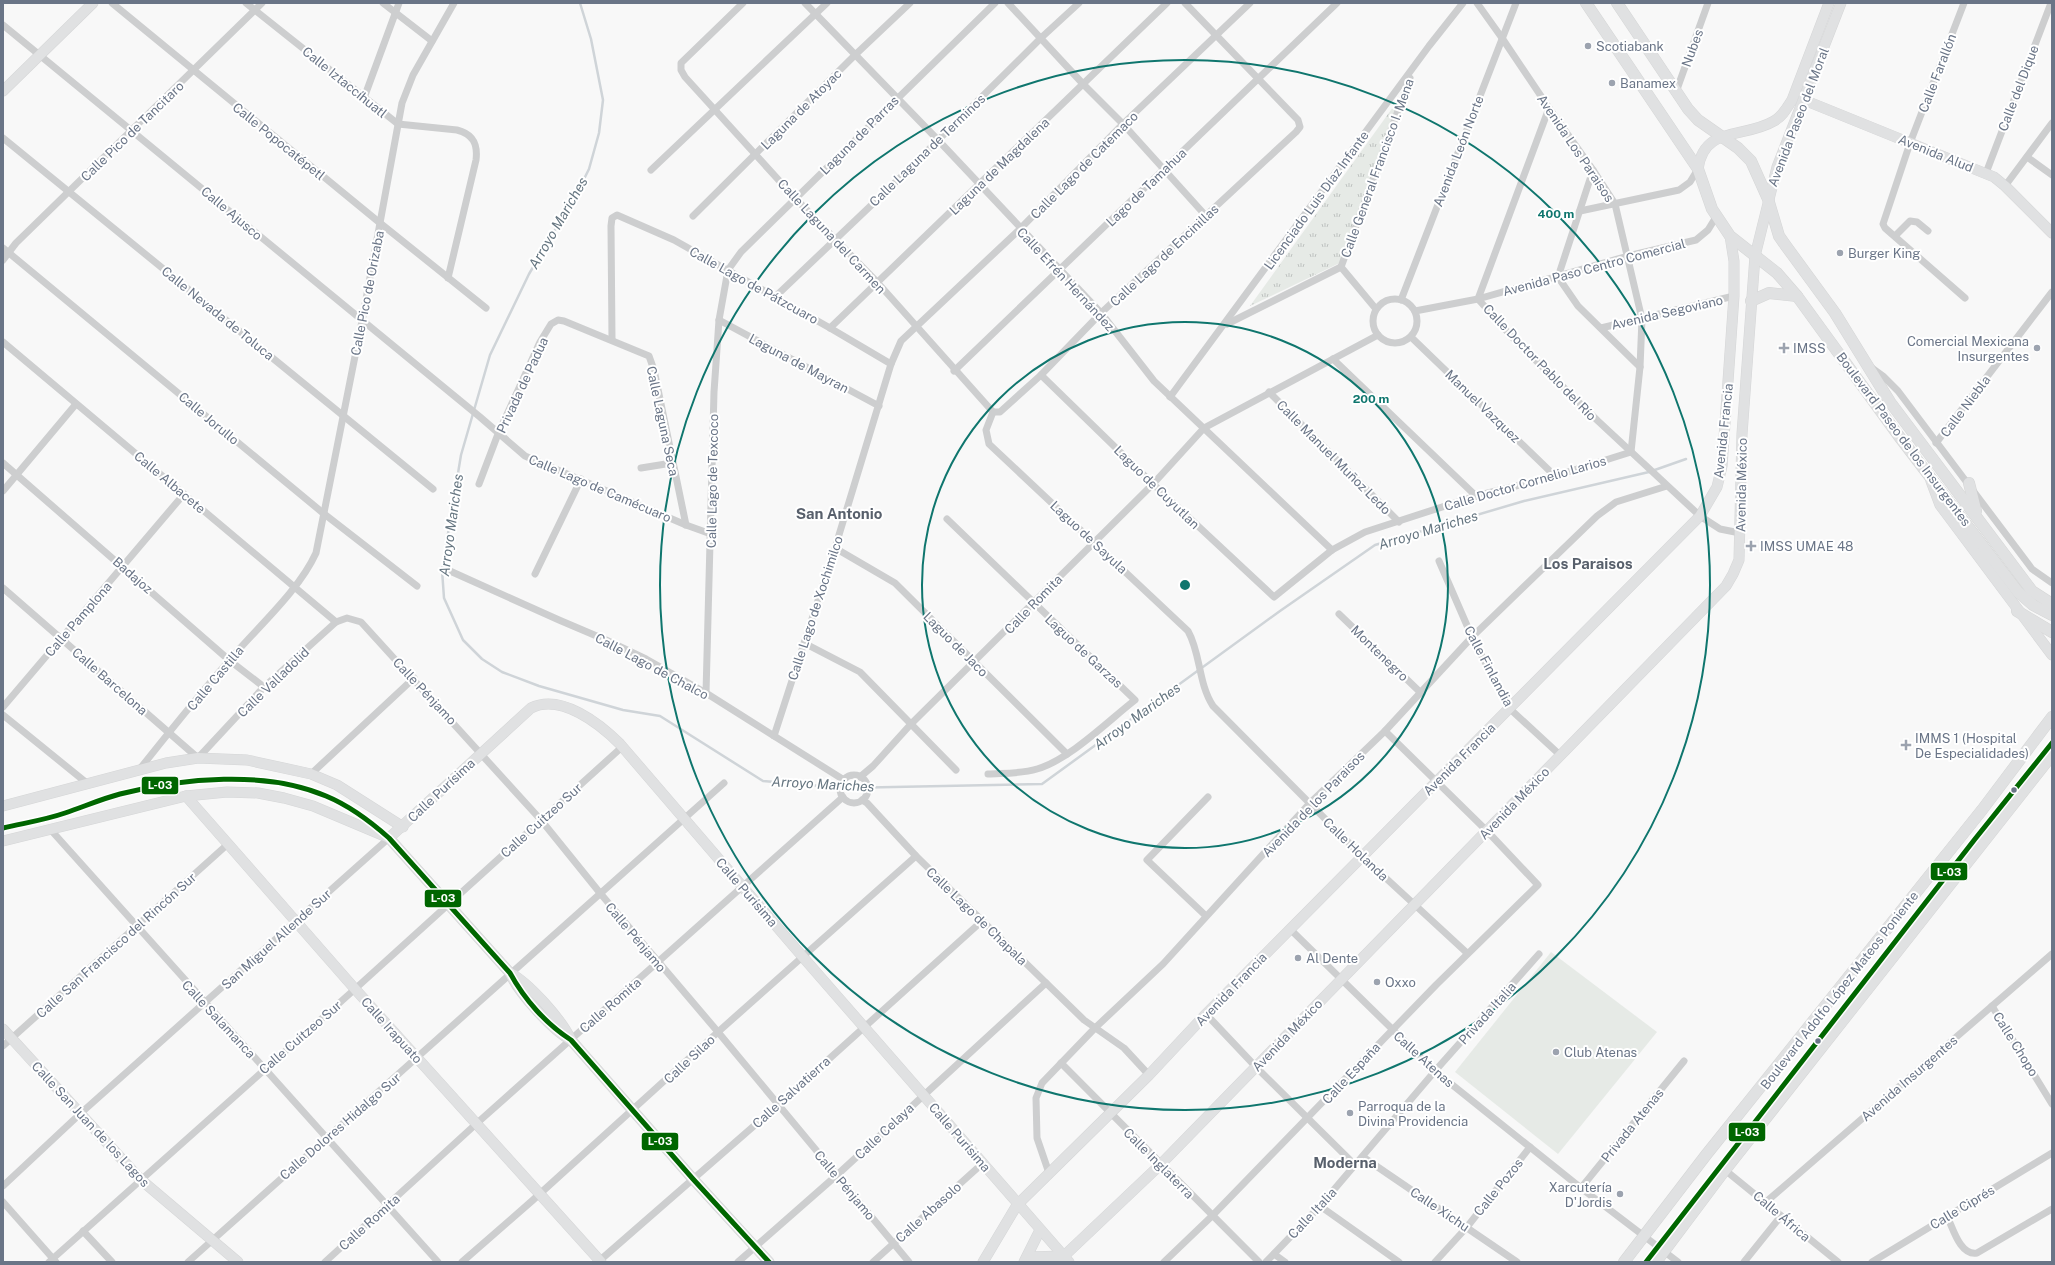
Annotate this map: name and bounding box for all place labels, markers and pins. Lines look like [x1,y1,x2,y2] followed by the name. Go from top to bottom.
[1596,39,1664,54] place label: Scotiabank
[1583,41,1593,51] marker: Scotiabank
[1620,76,1676,91] place label: Banamex
[1607,78,1617,88] marker: Banamex
[1848,246,1920,261] place label: Burger King
[1835,248,1845,258] marker: Burger King
[1907,334,2029,364] place label: Comercial Mexicana Insurgentes
[1793,341,1826,356] place label: IMSS
[1778,342,1790,354] marker: IMSS
[2032,343,2042,353] marker: Comercial Mexicana Insurgentes
[1760,539,1854,554] place label: IMSS UMAE 48
[1745,540,1757,552] marker: IMSS UMAE 48
[1178,578,1192,592] centre of rings
[1915,731,2029,761] place label: IMMS 1 (Hospital De Especialidades)
[1900,739,1912,751] marker: IMMS 1 (Hospital De Especialidades)
[2009,785,2019,795] unlabelled marker
[1306,951,1358,966] place label: Al Dente
[1293,953,1303,963] marker: Al Dente
[1385,975,1416,990] place label: Oxxo
[1372,977,1382,987] marker: Oxxo
[1813,1036,1823,1046] unlabelled marker
[1564,1045,1637,1060] place label: Club Atenas
[1551,1047,1561,1057] marker: Club Atenas
[1358,1099,1468,1129] place label: Parroqua de la Divina Providencia
[1345,1108,1355,1118] marker: Parroqua de la Divina Providencia
[1549,1180,1612,1210] place label: Xarcutería D'Jordis
[1615,1189,1625,1199] marker: Xarcutería D'Jordis

